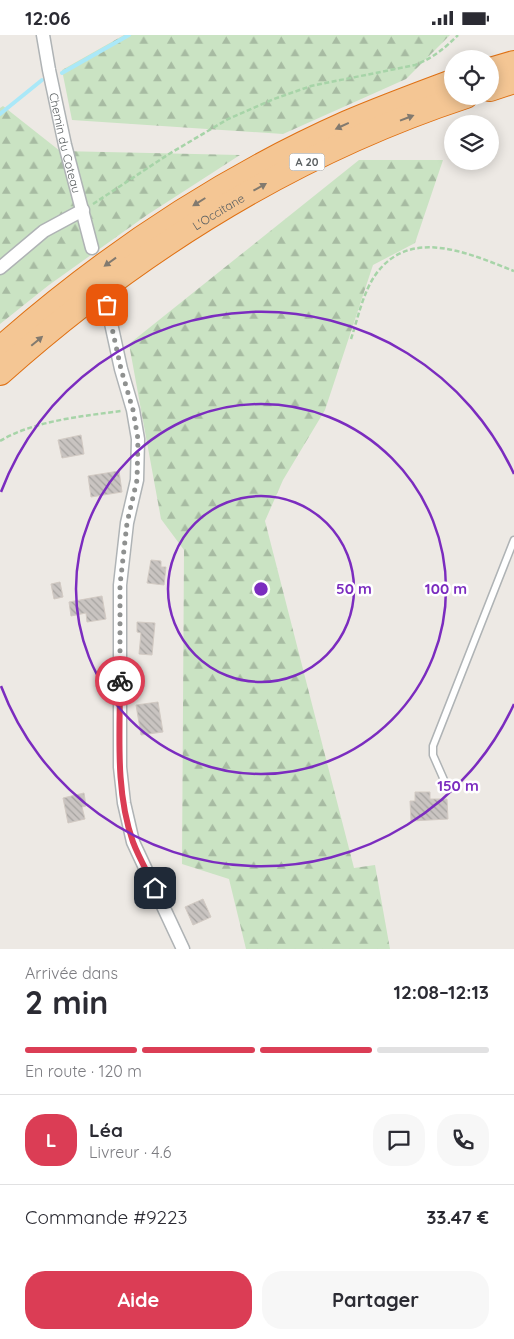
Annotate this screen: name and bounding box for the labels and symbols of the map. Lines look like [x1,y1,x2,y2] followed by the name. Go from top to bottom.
[46,91,85,194] street label: Chemin du Coteau
[400,114,415,122] one-way arrow
[335,122,349,130] one-way arrow
[290,153,324,171] road number: A 20
[252,183,267,191] one-way arrow
[189,190,247,233] street label: L'Occitane
[192,197,205,206] one-way arrow
[103,257,116,267] one-way arrow
[86,284,128,326] pin
[30,335,43,346] one-way arrow
[336,579,372,598] text: 50 m
[425,579,467,598] text: 100 m
[252,580,270,598] centre of rings
[95,656,145,706] courier
[437,776,479,795] text: 150 m
[134,867,176,909] pin

